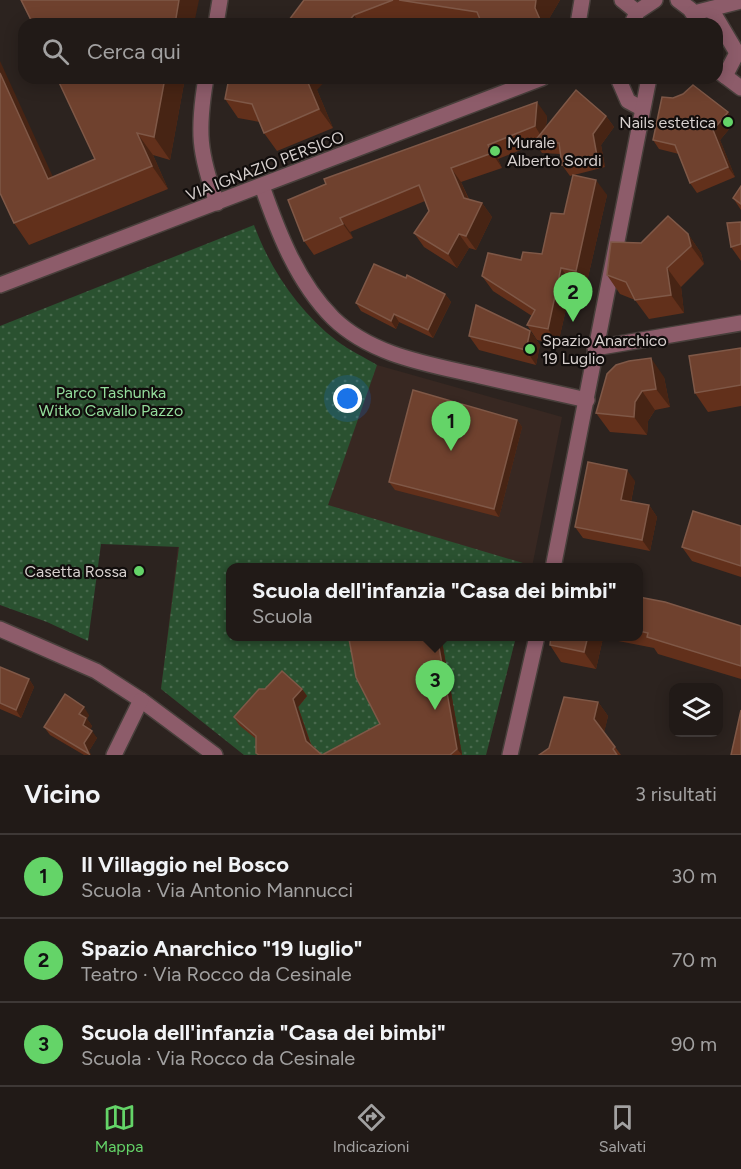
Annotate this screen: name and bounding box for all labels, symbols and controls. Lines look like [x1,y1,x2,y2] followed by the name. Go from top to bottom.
[18,18,723,84] search box
[39,35,72,68] icon: search
[87,38,181,65] text: Cerca qui
[619,113,716,132] place label: Nails estetica
[721,115,735,129] marker: Nails estetica
[183,127,347,205] street label: VIA IGNAZIO PERSICO
[507,133,602,170] place label: Murale Alberto Sordi
[488,144,502,158] marker: Murale Alberto Sordi
[554,272,592,322] pin: 2
[542,331,667,368] place label: Spazio Anarchico 19 Luglio
[523,342,537,356] marker: Spazio Anarchico 19 Luglio
[39,383,183,420] park label: Parco Tashunka Witko Cavallo Pazzo
[333,384,362,413] your location
[432,402,470,451] pin: 1
[25,562,127,581] place label: Casetta Rossa
[226,563,643,641] popup
[132,564,146,578] marker: Casetta Rossa
[252,577,617,604] text: Scuola dell'infanzia "Casa dei bimbi"
[252,604,313,628] text: Scuola
[416,660,454,710] pin: 3
[669,683,723,737] map controls
[669,683,723,737] button: layers
[24,778,100,810] text: Vicino
[635,782,717,806] text: 3 risultati
[81,851,289,878] text: Il Villaggio nel Bosco
[39,864,48,888] text: 1
[671,864,717,888] text: 30 m
[81,878,353,902] text: Scuola · Via Antonio Mannucci
[81,935,363,962] text: Spazio Anarchico "19 luglio"
[38,948,49,972] text: 2
[671,948,717,972] text: 70 m
[81,962,352,986] text: Teatro · Via Rocco da Cesinale
[81,1019,446,1046] text: Scuola dell'infanzia "Casa dei bimbi"
[38,1032,49,1056] text: 3
[671,1032,717,1056] text: 90 m
[81,1046,355,1070] text: Scuola · Via Rocco da Cesinale
[95,1101,143,1156] tab: Mappa
[333,1101,409,1156] tab: Indicazioni
[599,1101,646,1156] tab: Salvati

